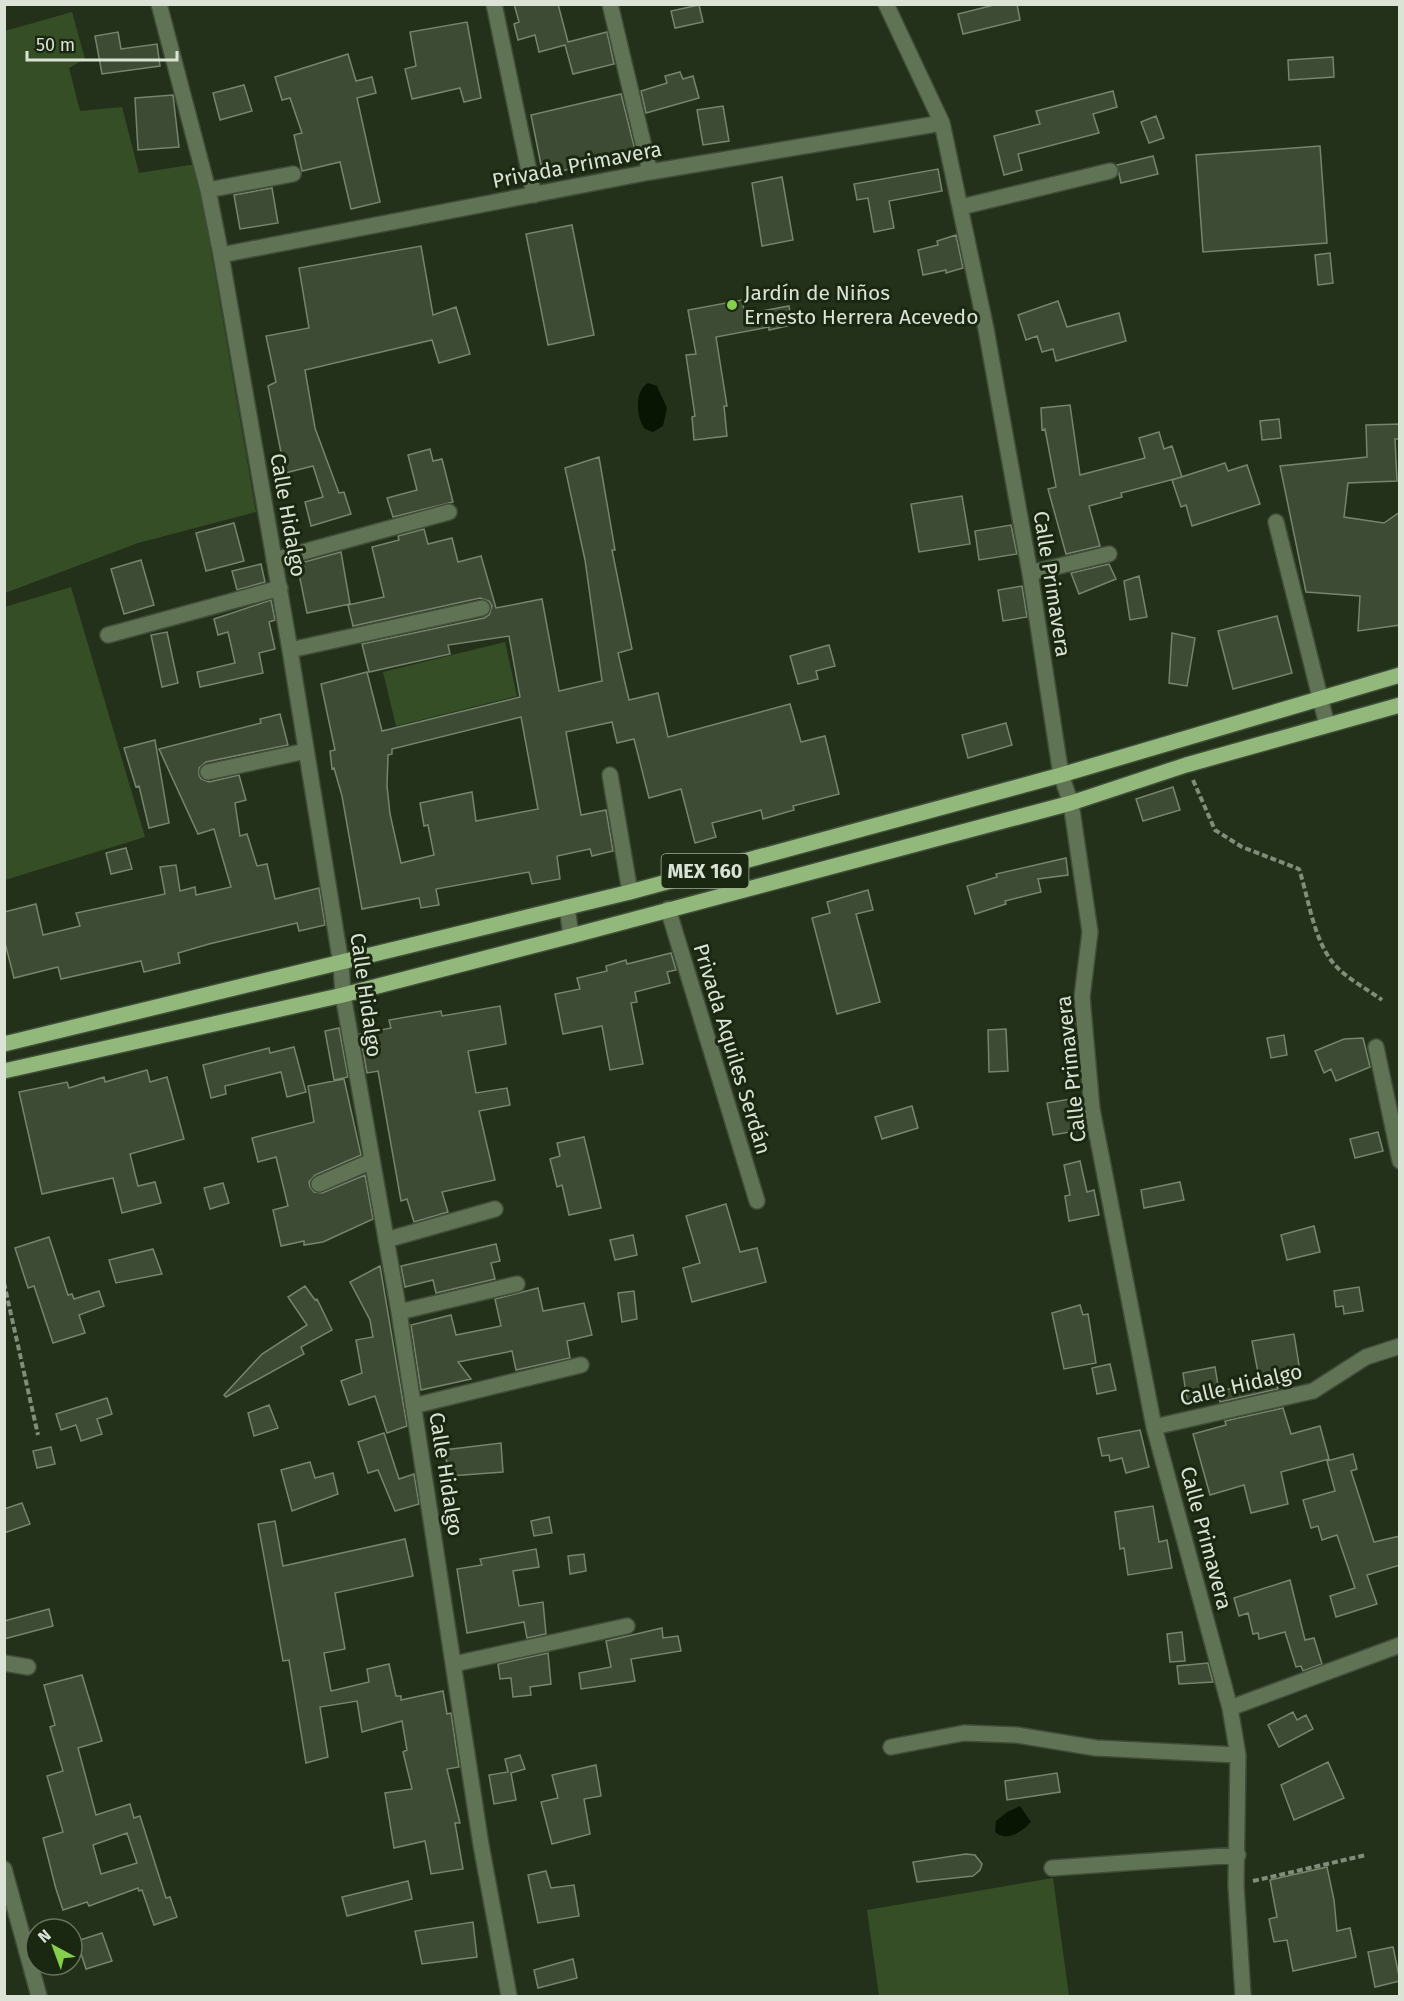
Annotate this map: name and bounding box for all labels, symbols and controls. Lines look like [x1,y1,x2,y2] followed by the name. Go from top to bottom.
[27,24,177,62] scale bar
[36,34,75,56] text: 50 m
[490,136,664,194] street label: Privada Primavera
[744,280,978,330] place label: Jardín de Niños Ernesto Herrera Acevedo
[725,298,739,312] marker: Jardín de Niños Ernesto Herrera Acevedo
[264,451,312,579] street label: Calle Hidalgo
[1028,509,1076,659] street label: Calle Primavera
[662,854,748,888] road number: MEX 160
[344,931,388,1059] street label: Calle Hidalgo
[688,940,776,1158] street label: Privada Aquiles Serdán
[1050,994,1092,1144] street label: Calle Primavera
[1177,1358,1305,1412] street label: Calle Hidalgo
[423,1410,469,1538] street label: Calle Hidalgo
[1174,1463,1238,1613] street label: Calle Primavera
[24,1917,84,1977] north arrow
[34,1925,55,1947] text: N

